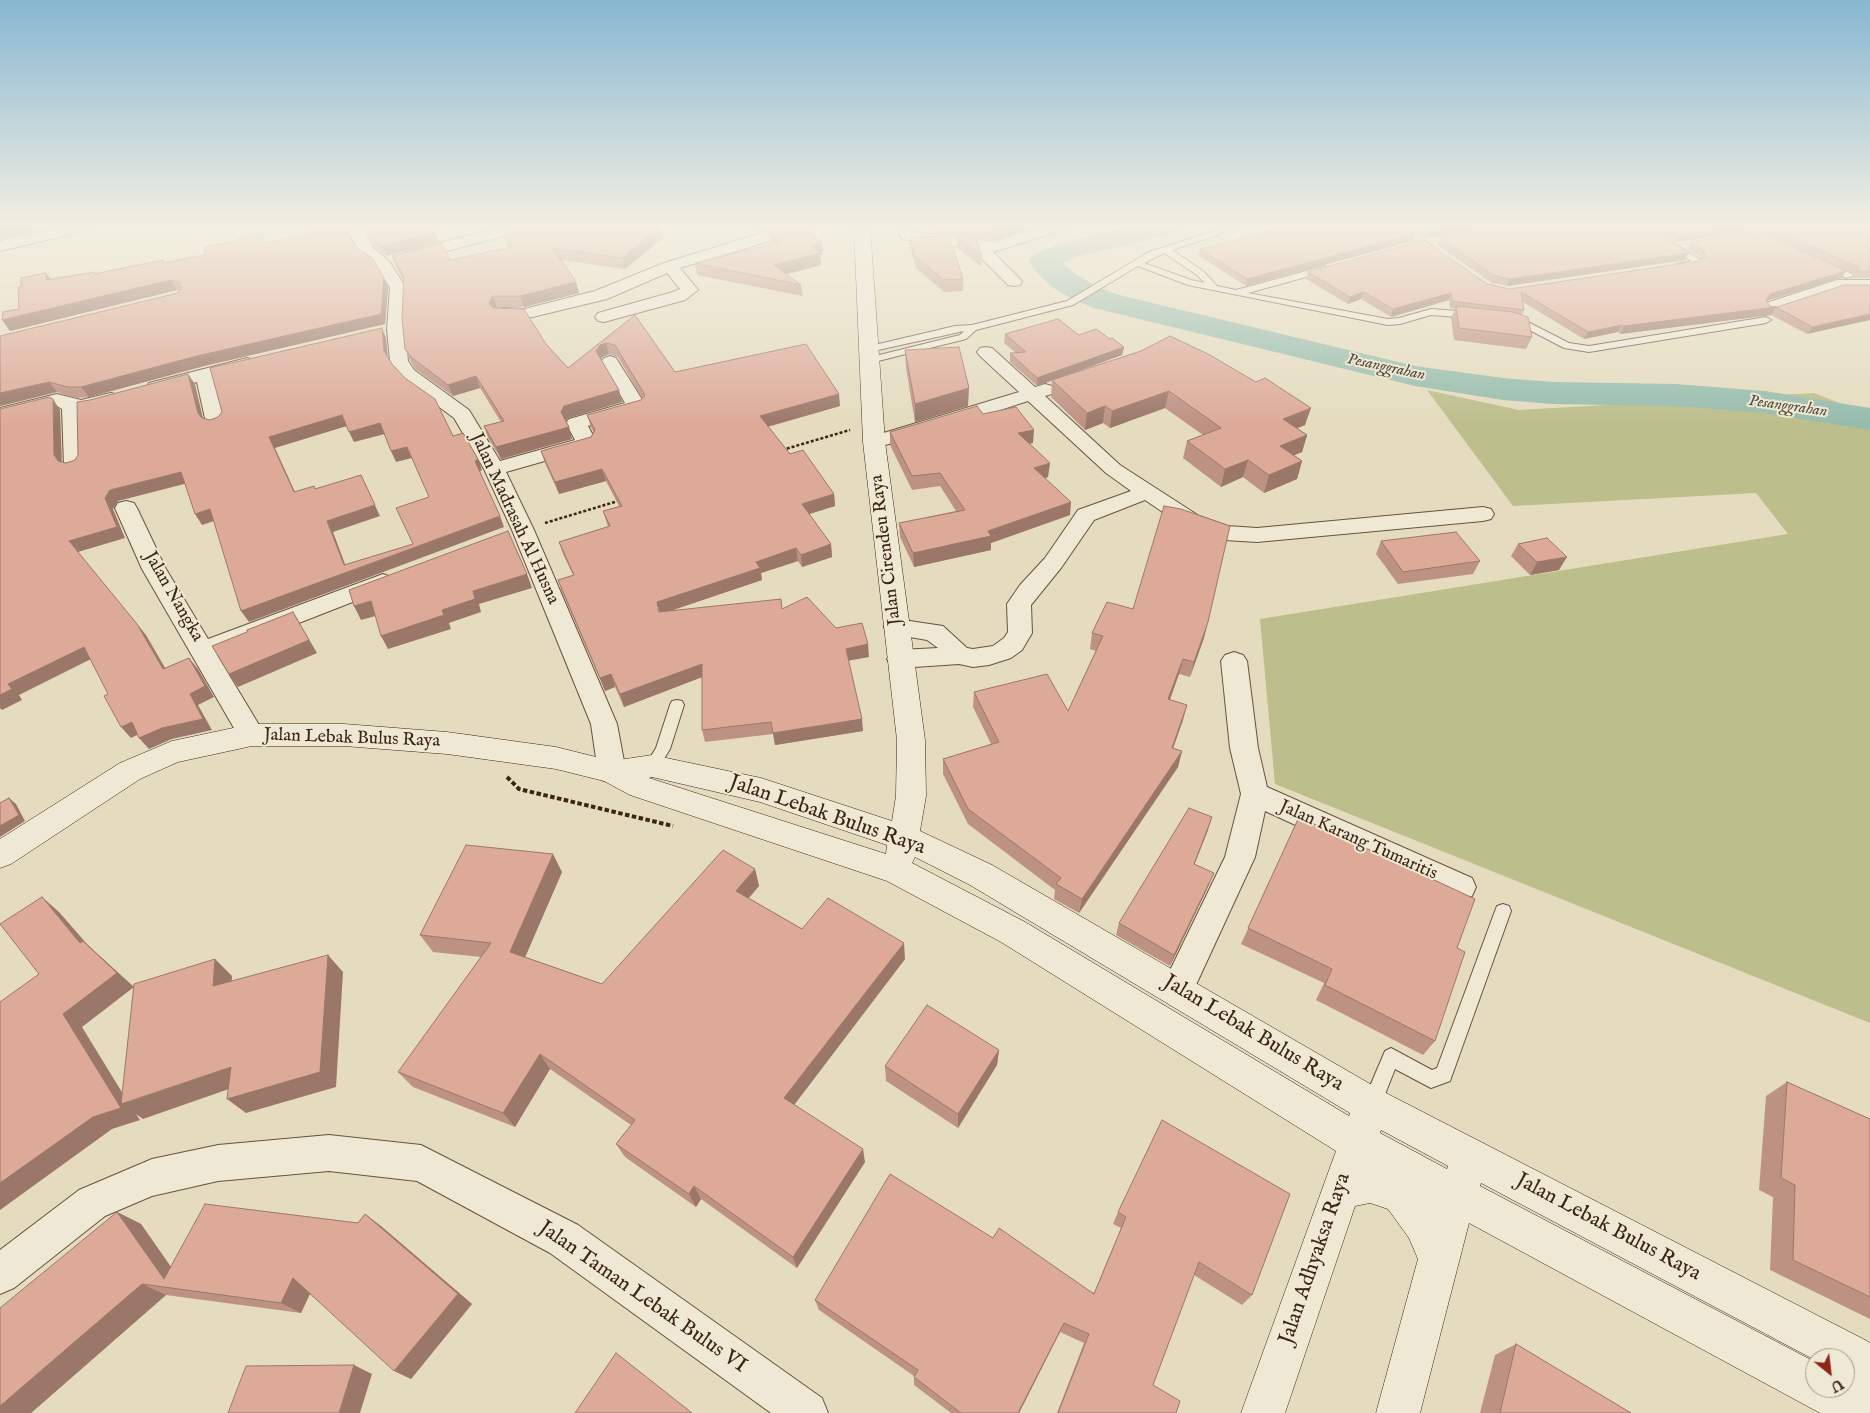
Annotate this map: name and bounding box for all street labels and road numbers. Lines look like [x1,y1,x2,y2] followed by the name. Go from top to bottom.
[465,430,563,608] street label: Jalan Madrasah Al Husna
[867,473,907,627] street label: Jalan Cirendeu Raya
[139,548,207,646] street label: Jalan Nangka
[263,725,441,753] street label: Jalan Lebak Bulus Raya
[726,771,928,861] street label: Jalan Lebak Bulus Raya
[1276,796,1440,886] street label: Jalan Karang Tumaritis
[1158,970,1348,1098] street label: Jalan Lebak Bulus Raya
[1511,1169,1705,1287] street label: Jalan Lebak Bulus Raya
[1275,1170,1357,1348] street label: Jalan Adhyaksa Raya
[533,1216,751,1380] street label: Jalan Taman Lebak Bulus VI

